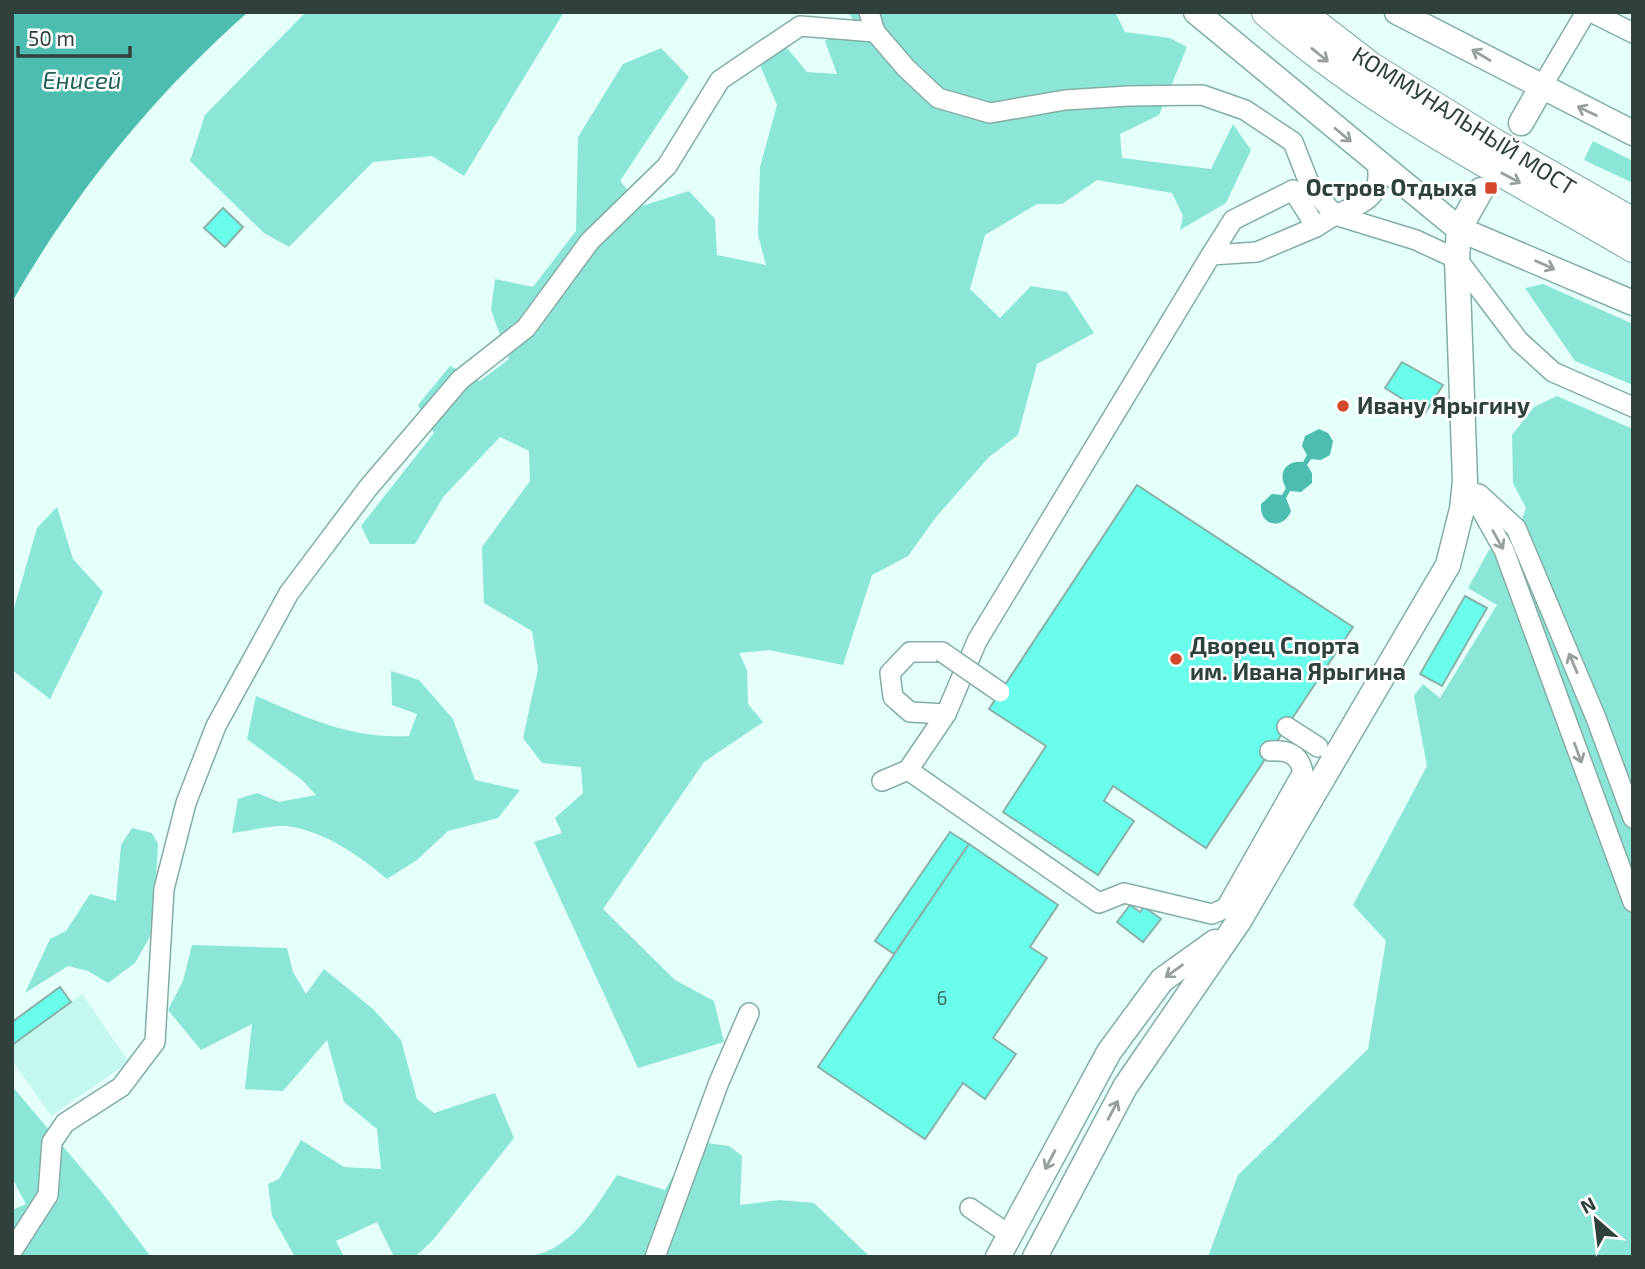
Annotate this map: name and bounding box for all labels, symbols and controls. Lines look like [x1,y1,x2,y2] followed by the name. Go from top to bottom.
[18,14,130,58] scale bar
[28,25,75,50] text: 50 m
[1348,40,1582,200] street label: КОММУНАЛЬНЫЙ МОСТ
[1310,48,1328,63] one-way arrow
[1471,48,1491,62] one-way arrow
[42,65,122,94] water label: Енисей
[1577,103,1598,117] one-way arrow
[1333,127,1351,142] one-way arrow
[1500,172,1521,185] one-way arrow
[1306,173,1477,201] place label: Остров Отдыха
[1483,180,1499,196] marker: Остров Отдыха
[1533,259,1555,272] one-way arrow
[1357,391,1530,419] place label: Ивану Ярыгину
[1335,398,1351,414] marker: Ивану Ярыгину
[1491,530,1505,550] one-way arrow
[1190,631,1406,685] place label: Дворец Спорта им. Ивана Ярыгина
[1168,651,1184,667] marker: Дворец Спорта им. Ивана Ярыгина
[1565,653,1578,674] one-way arrow
[1573,742,1585,764] one-way arrow
[1165,964,1184,978] one-way arrow
[937,986,947,1009] house number: 6
[1107,1100,1120,1121] one-way arrow
[1043,1149,1056,1170] one-way arrow
[1561,1185,1631,1255] north arrow
[1576,1191,1599,1218] text: N

